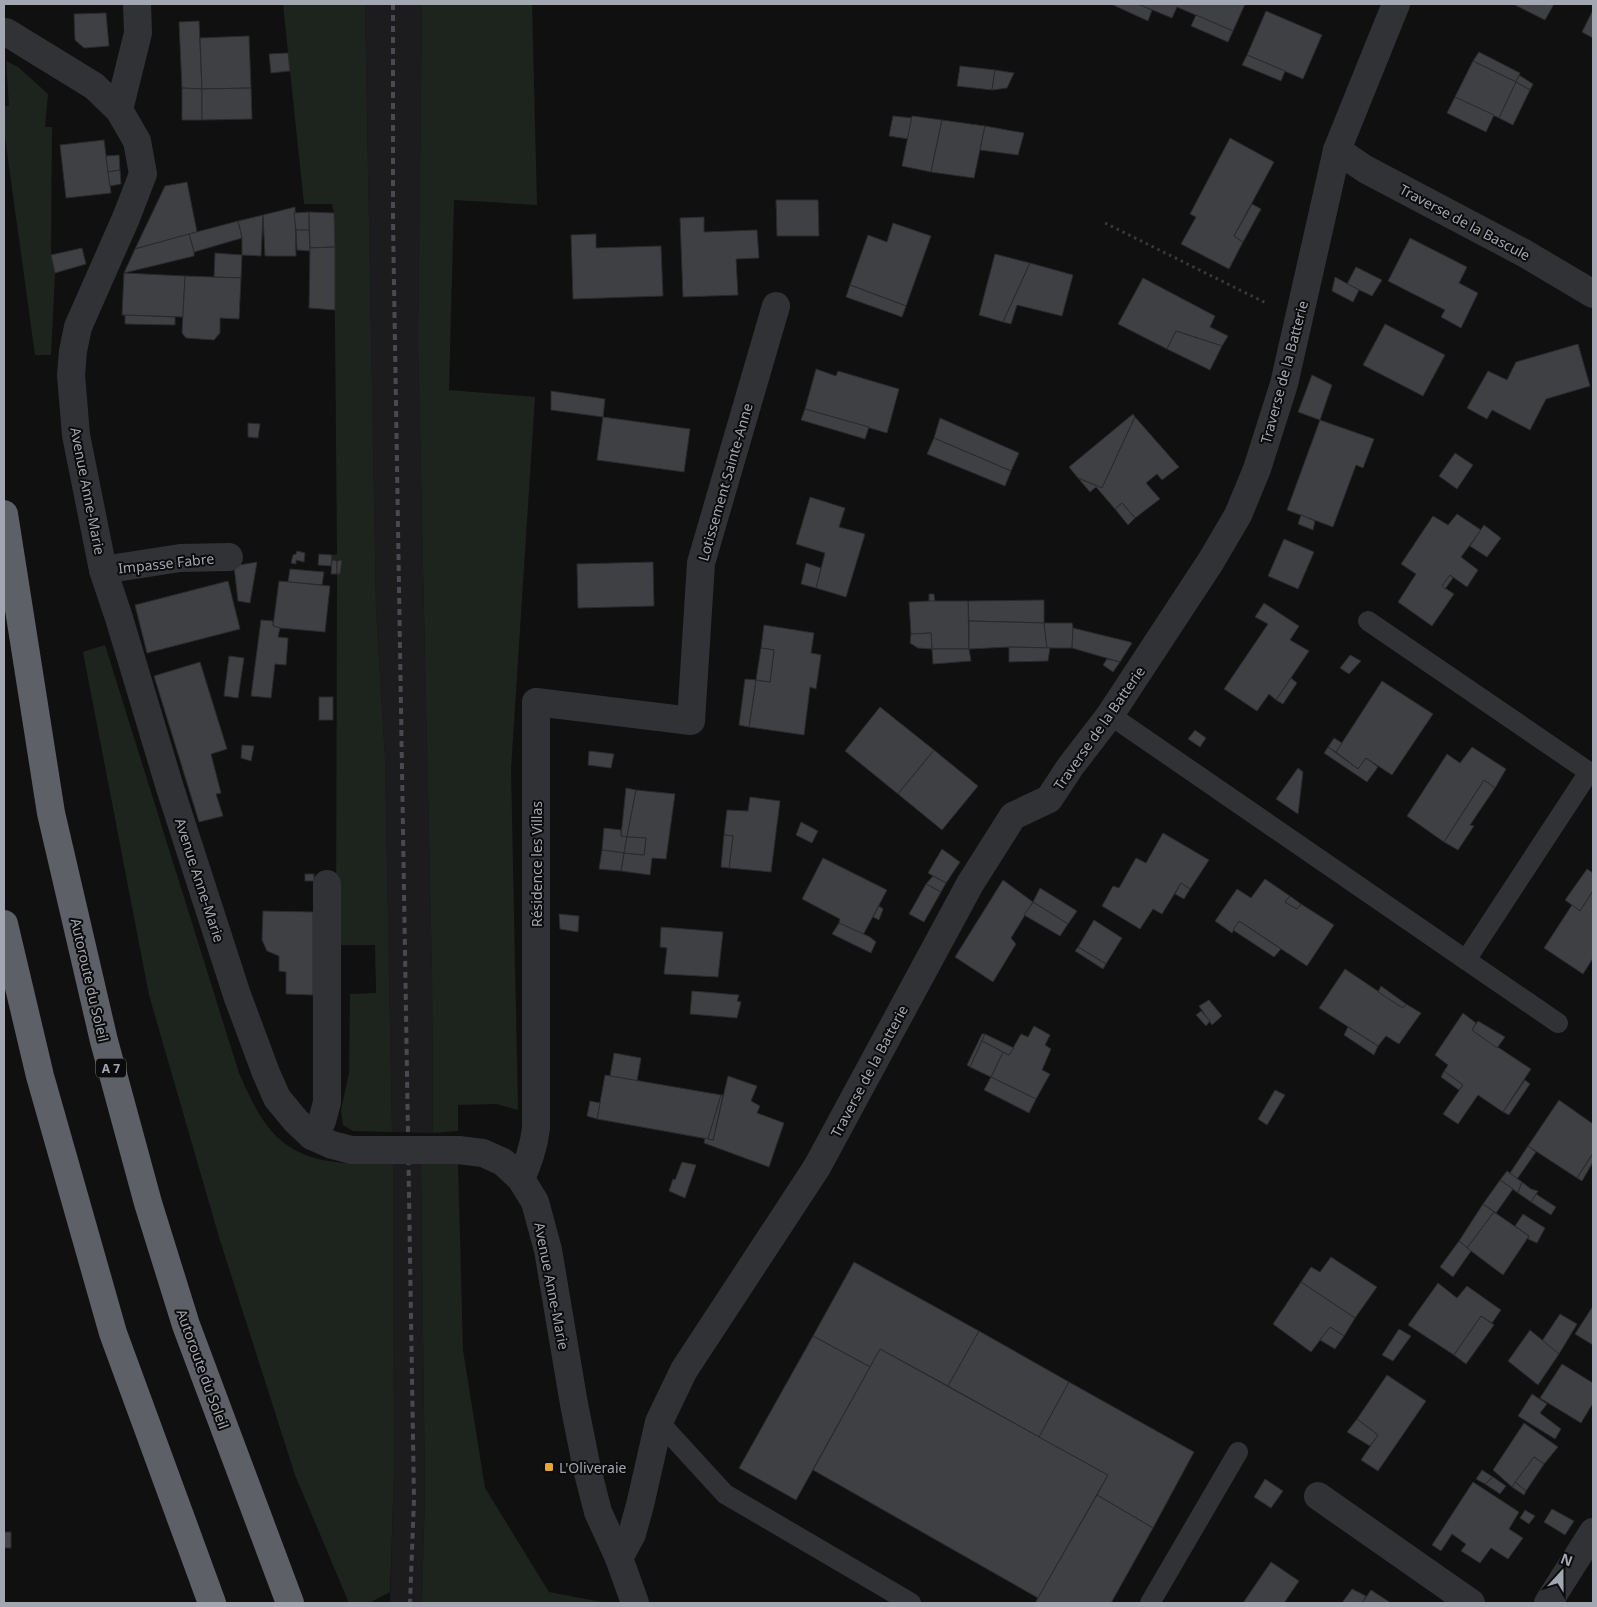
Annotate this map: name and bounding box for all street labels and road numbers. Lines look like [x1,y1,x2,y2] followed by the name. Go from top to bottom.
[1396,180,1534,265] street label: Traverse de la Bascule
[1256,298,1312,445] street label: Traverse de la Batterie
[693,401,757,563] street label: Lotissement Sainte-Anne
[66,426,110,556] street label: Avenue Anne-Marie
[117,549,215,577] street label: Impasse Fabre
[1049,662,1149,794] street label: Traverse de la Batterie
[527,801,546,927] street label: Résidence les Villas
[171,816,229,945] street label: Avenue Anne-Marie
[67,916,113,1044] street label: Autoroute du Soleil
[826,1002,912,1140] street label: Traverse de la Batterie
[96,1058,126,1078] road number: A 7
[530,1221,574,1351] street label: Avenue Anne-Marie
[173,1306,233,1432] street label: Autoroute du Soleil

